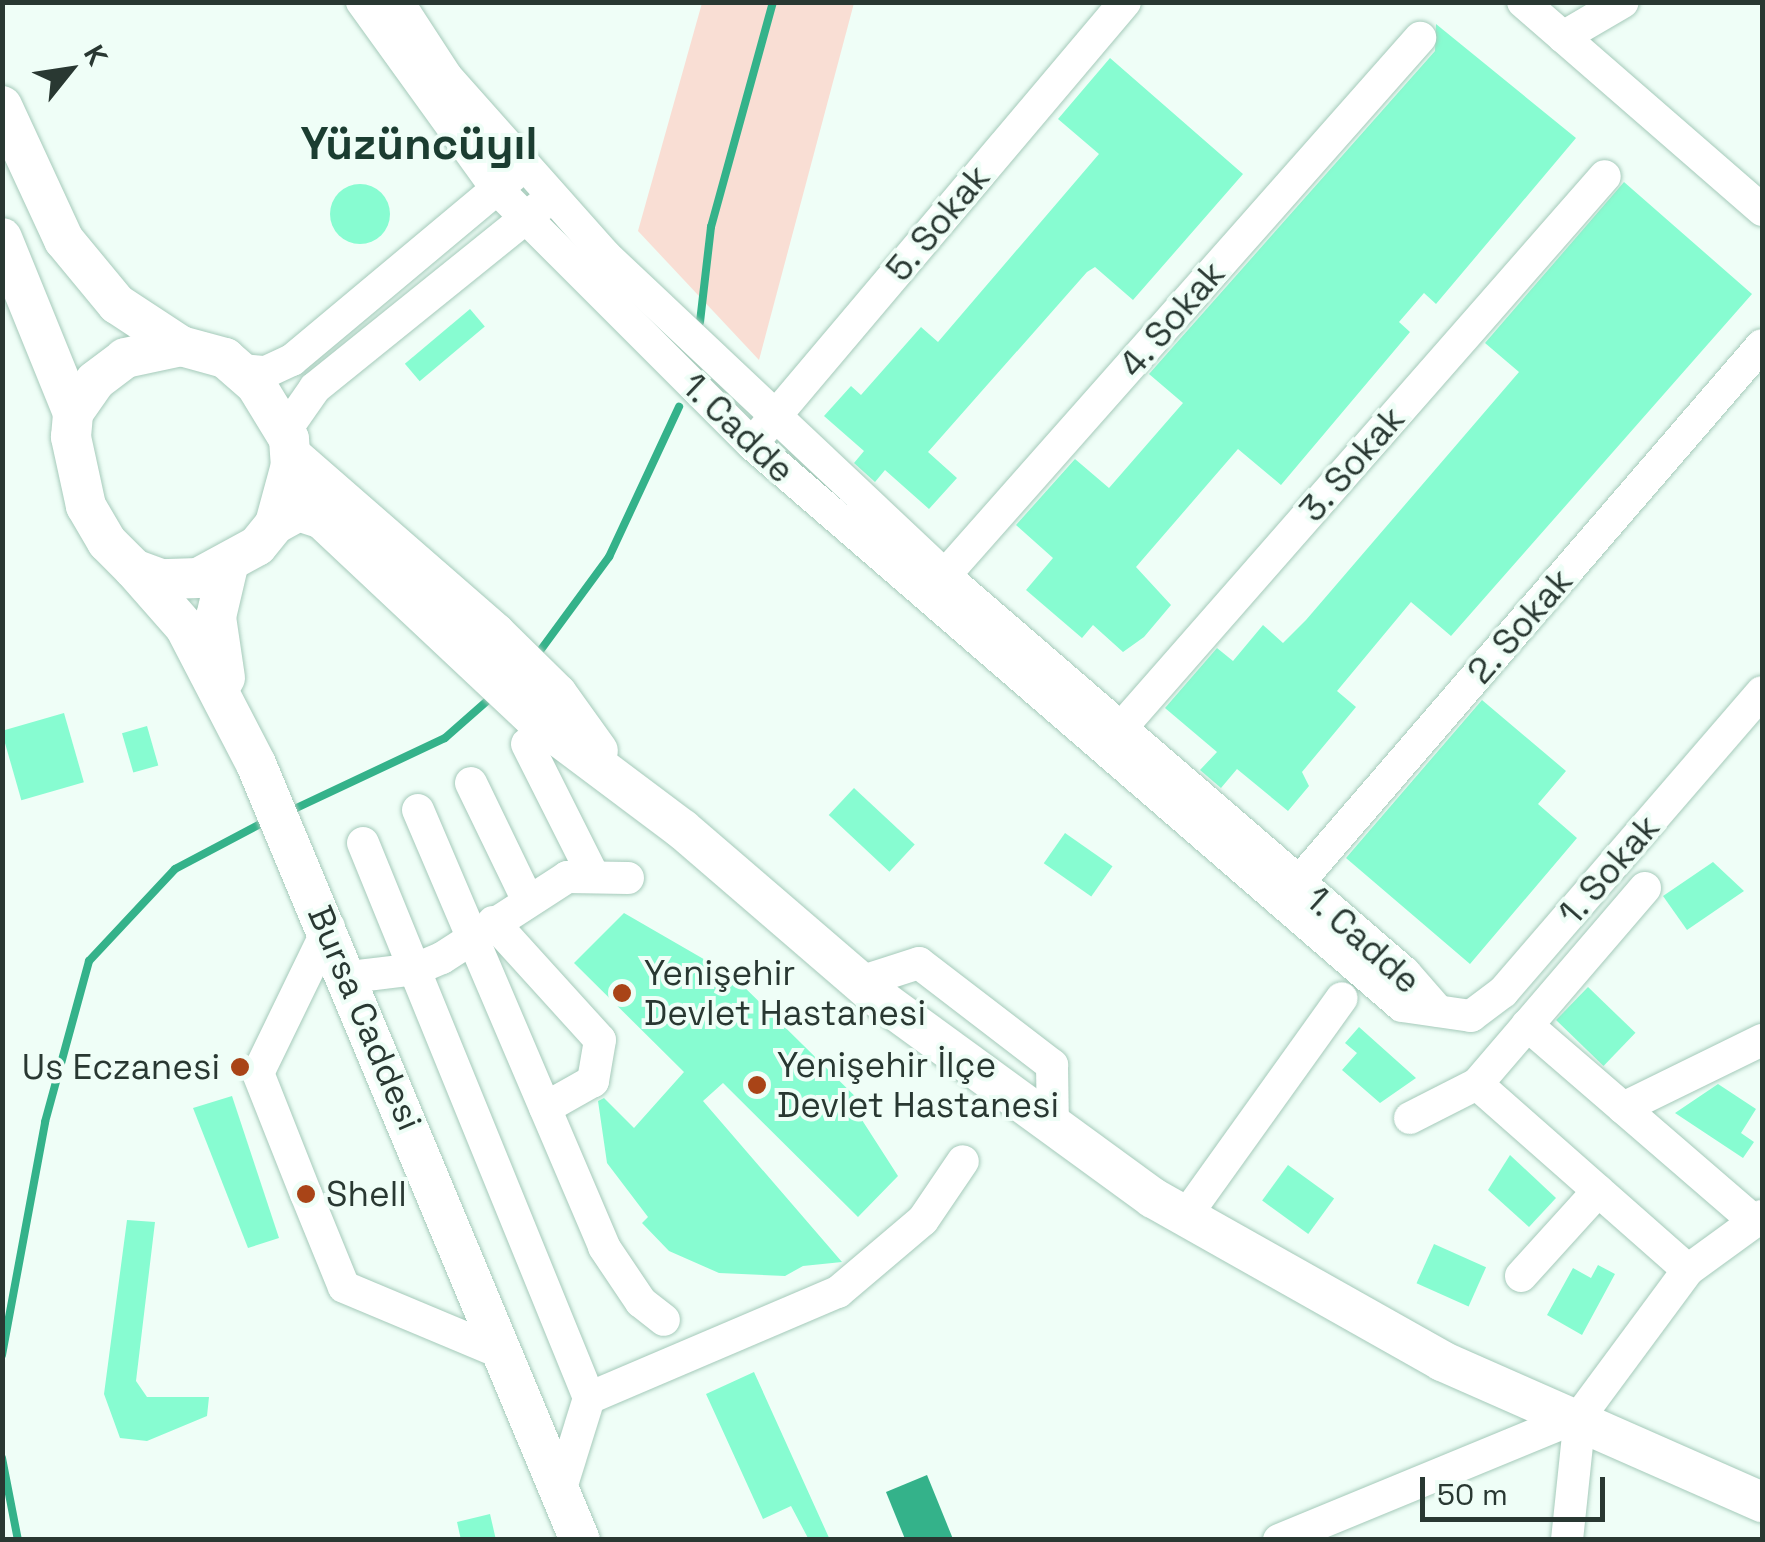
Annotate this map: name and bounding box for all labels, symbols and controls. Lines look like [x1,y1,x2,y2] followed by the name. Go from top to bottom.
[20,20,120,120] north arrow
[76,38,116,72] text: K
[301,117,537,171] district label: Yüzüncüyıl
[877,156,999,290] street label: 5. Sokak
[1110,252,1234,386] street label: 4. Sokak
[673,364,803,492] street label: 1. Cadde
[1290,398,1414,530] street label: 3. Sokak
[1458,560,1582,692] street label: 2. Sokak
[1550,806,1668,934] street label: 1. Sokak
[1297,877,1429,1003] street label: 1. Cadde
[299,899,431,1137] street label: Bursa Caddesi
[644,952,926,1034] place label: Yenişehir Devlet Hastanesi
[609,980,635,1006] marker: Yenişehir Devlet Hastanesi
[777,1044,1059,1126] place label: Yenişehir İlçe Devlet Hastanesi
[22,1046,220,1088] place label: Us Eczanesi
[229,1056,251,1078] marker: Us Eczanesi
[746,1074,768,1096] marker: Yenişehir İlçe Devlet Hastanesi
[326,1173,407,1215] place label: Shell
[295,1183,317,1205] marker: Shell
[1425,1457,1610,1519] scale bar
[1437,1475,1508,1514] text: 50 m

